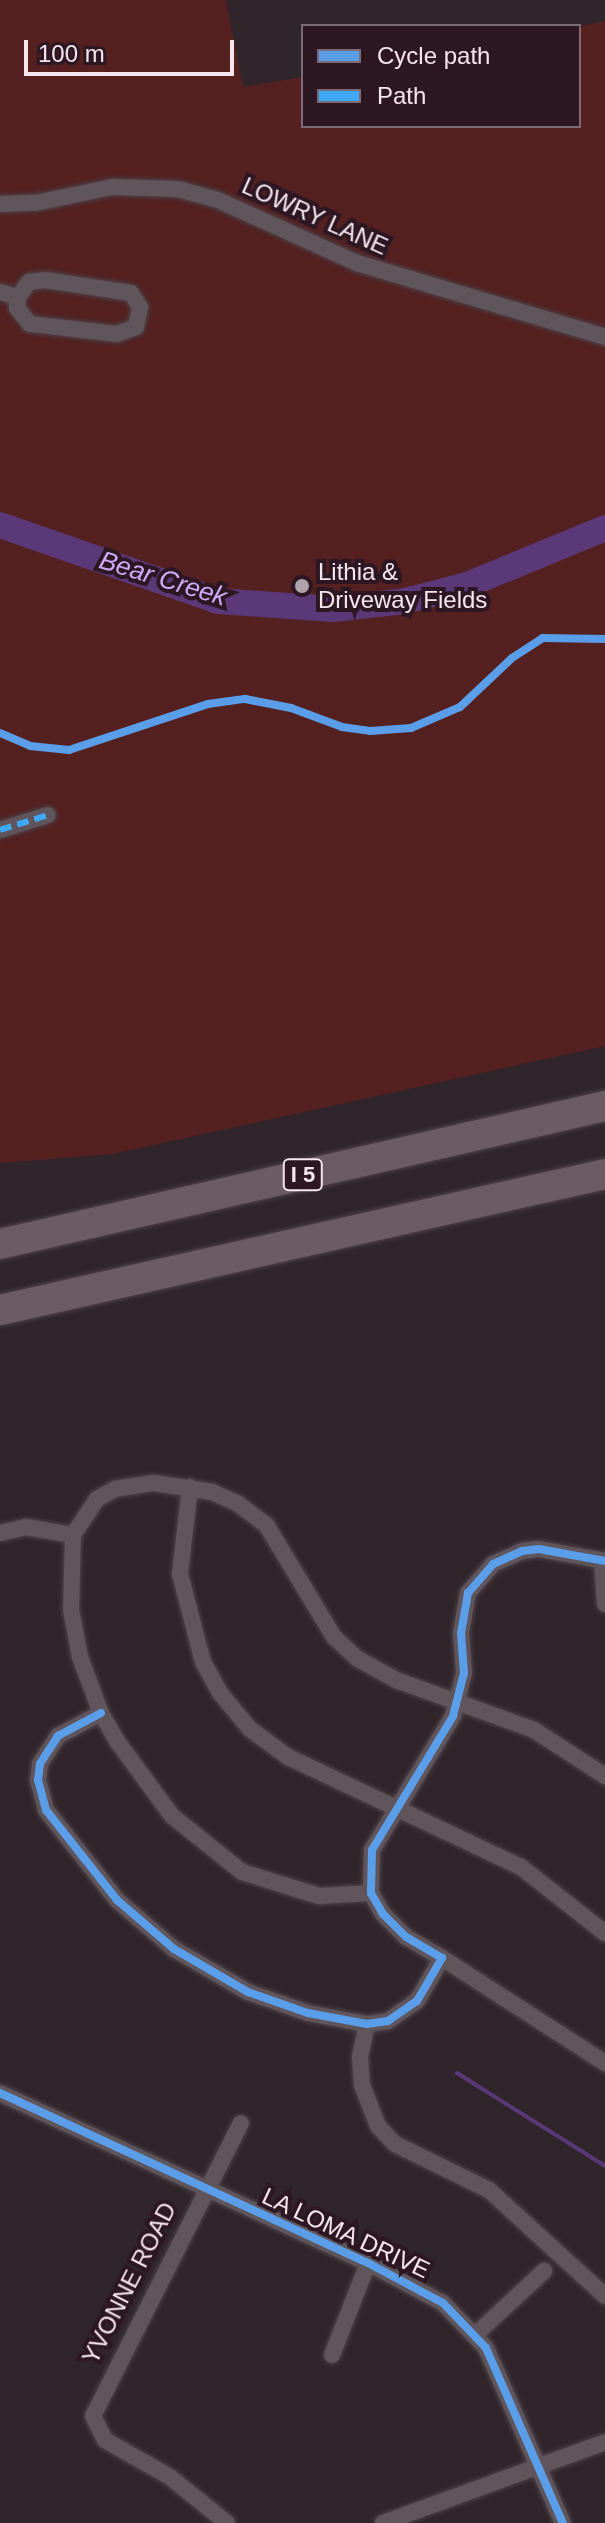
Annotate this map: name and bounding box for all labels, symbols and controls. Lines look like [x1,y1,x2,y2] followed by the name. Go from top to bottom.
[28,24,238,74] scale bar
[301,24,581,128] legend
[38,40,105,67] text: 100 m
[377,42,490,69] text: Cycle path
[377,82,426,109] text: Path
[237,171,393,261] street label: LOWRY LANE
[96,545,230,613] water label: Bear Creek
[318,558,487,614] place label: Lithia & Driveway Fields
[293,577,311,595] marker: Lithia & Driveway Fields
[281,1157,325,1193] road number: I 5
[257,2181,435,2285] street label: LA LOMA DRIVE
[76,2197,182,2369] street label: YVONNE ROAD

